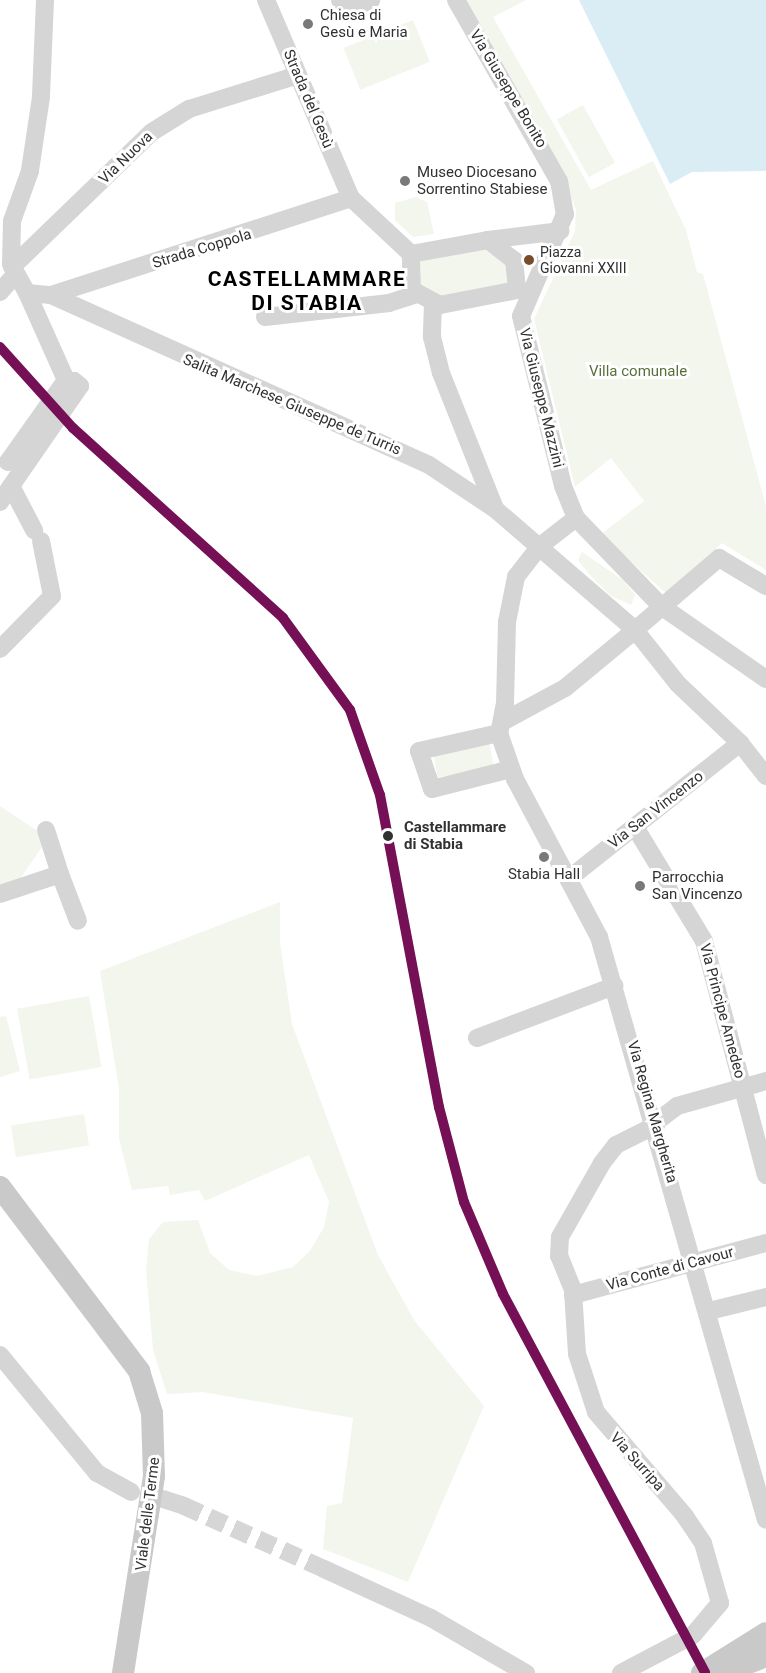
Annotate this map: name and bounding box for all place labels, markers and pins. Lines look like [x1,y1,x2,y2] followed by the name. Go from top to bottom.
[320,6,408,41] place label: Chiesa di Gesù e Maria
[301,17,315,31] marker: Chiesa di Gesù e Maria
[417,163,548,198] place label: Museo Diocesano Sorrentino Stabiese
[398,174,412,188] marker: Museo Diocesano Sorrentino Stabiese
[540,244,626,276] place label: Piazza Giovanni XXIII
[523,254,535,266] marker: Piazza Giovanni XXIII
[404,818,506,853] place label: Castellammare di Stabia
[377,825,399,847] marker: Castellammare di Stabia
[537,850,551,864] marker: Stabia Hall
[508,866,580,884] place label: Stabia Hall
[652,868,743,903] place label: Parrocchia San Vincenzo
[633,879,647,893] marker: Parrocchia San Vincenzo

